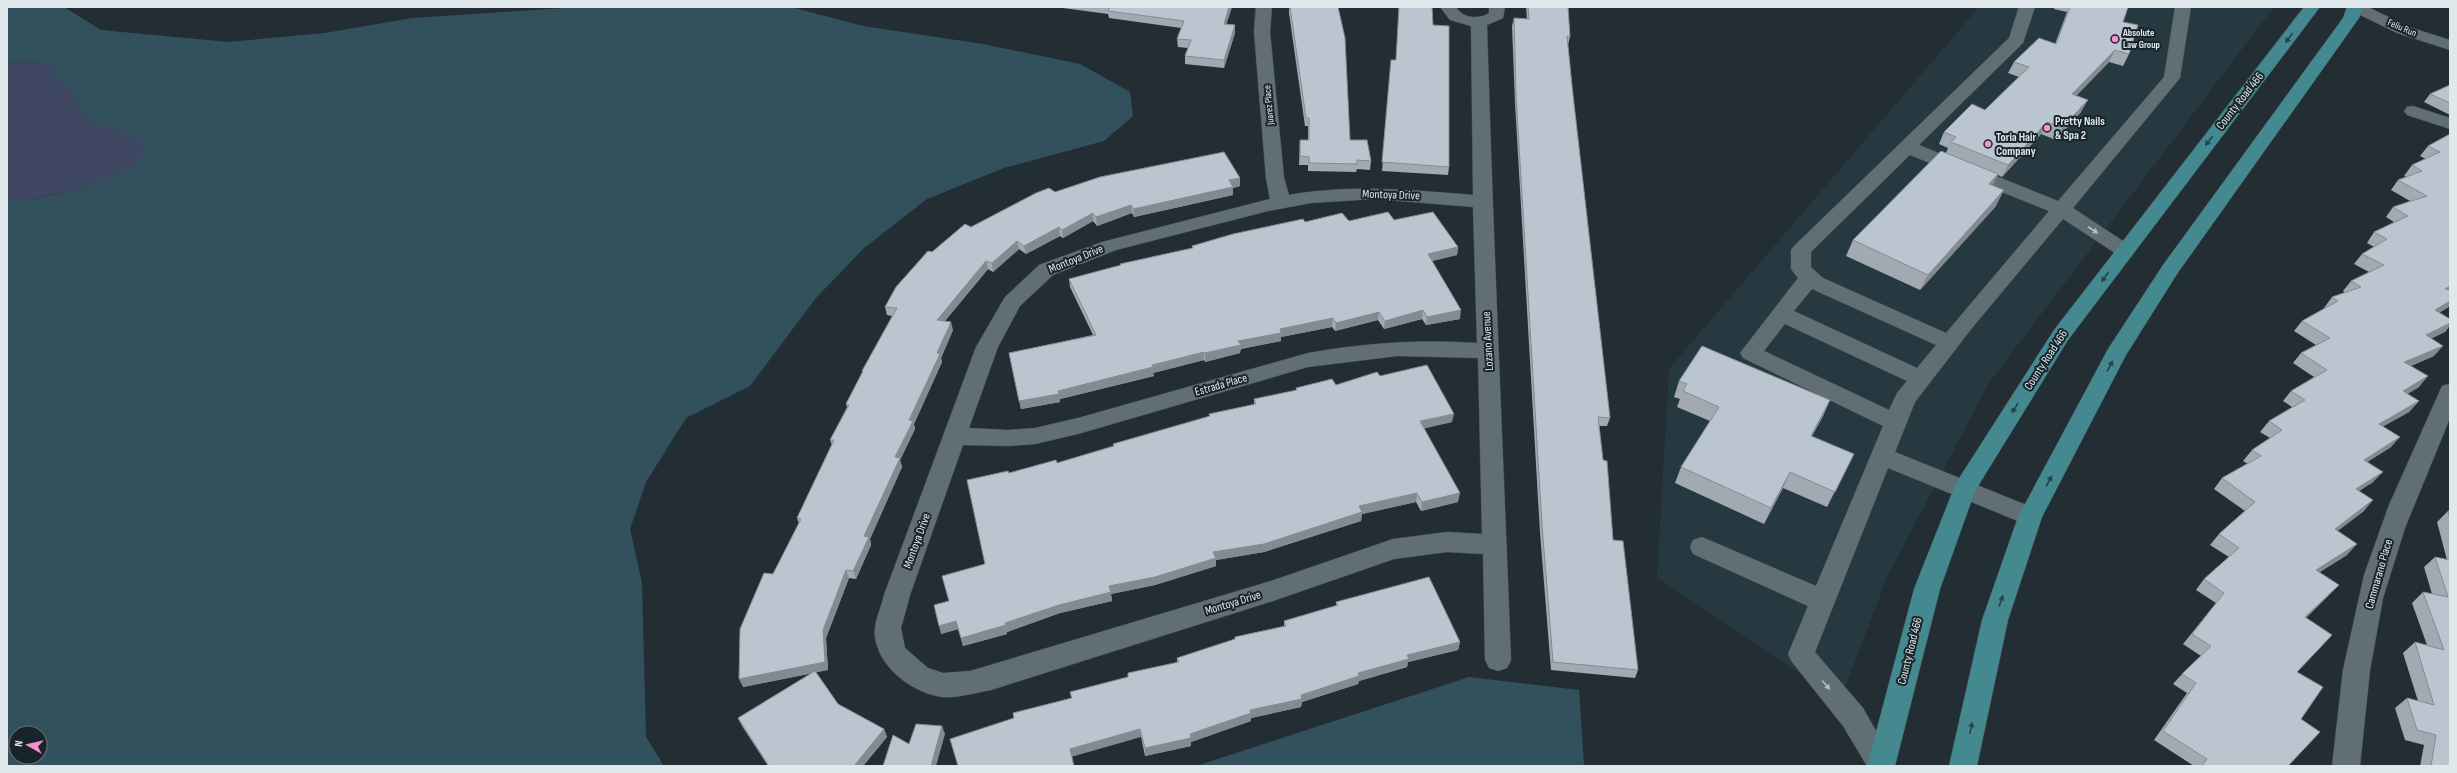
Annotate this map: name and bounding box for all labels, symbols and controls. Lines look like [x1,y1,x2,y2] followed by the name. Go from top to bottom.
[2386,17,2418,39] street label: Feliu Run
[2122,27,2160,51] place label: Absolute Law Group
[2284,32,2293,43] one-way arrow
[2110,34,2120,44] marker: Absolute Law Group
[2213,69,2267,133] street label: County Road 466
[1261,85,1277,126] street label: Juarez Place
[2055,114,2105,143] place label: Pretty Nails & Spa 2
[2042,123,2052,133] marker: Pretty Nails & Spa 2
[1996,130,2036,159] place label: Toria Hair Company
[2206,136,2214,146] one-way arrow
[1983,139,1993,149] marker: Toria Hair Company
[1362,186,1420,204] street label: Montoya Drive
[2088,226,2098,234] one-way arrow
[1046,241,1106,277] street label: Montoya Drive
[2100,272,2109,283] one-way arrow
[1479,311,1497,371] street label: Lozano Avenue
[2021,327,2071,393] street label: County Road 466
[2107,360,2113,372] one-way arrow
[1193,370,1249,400] street label: Estrada Place
[2012,402,2019,414] one-way arrow
[2045,475,2052,487] one-way arrow
[900,511,934,571] street label: Montoya Drive
[2362,537,2396,611] street label: Cammarano Place
[1203,587,1263,619] street label: Montoya Drive
[1998,595,2004,607] one-way arrow
[1894,616,1926,686] street label: County Road 466
[1822,679,1831,690] one-way arrow
[1969,722,1975,734] one-way arrow
[8,725,48,765] north arrow
[12,740,25,747] text: N

